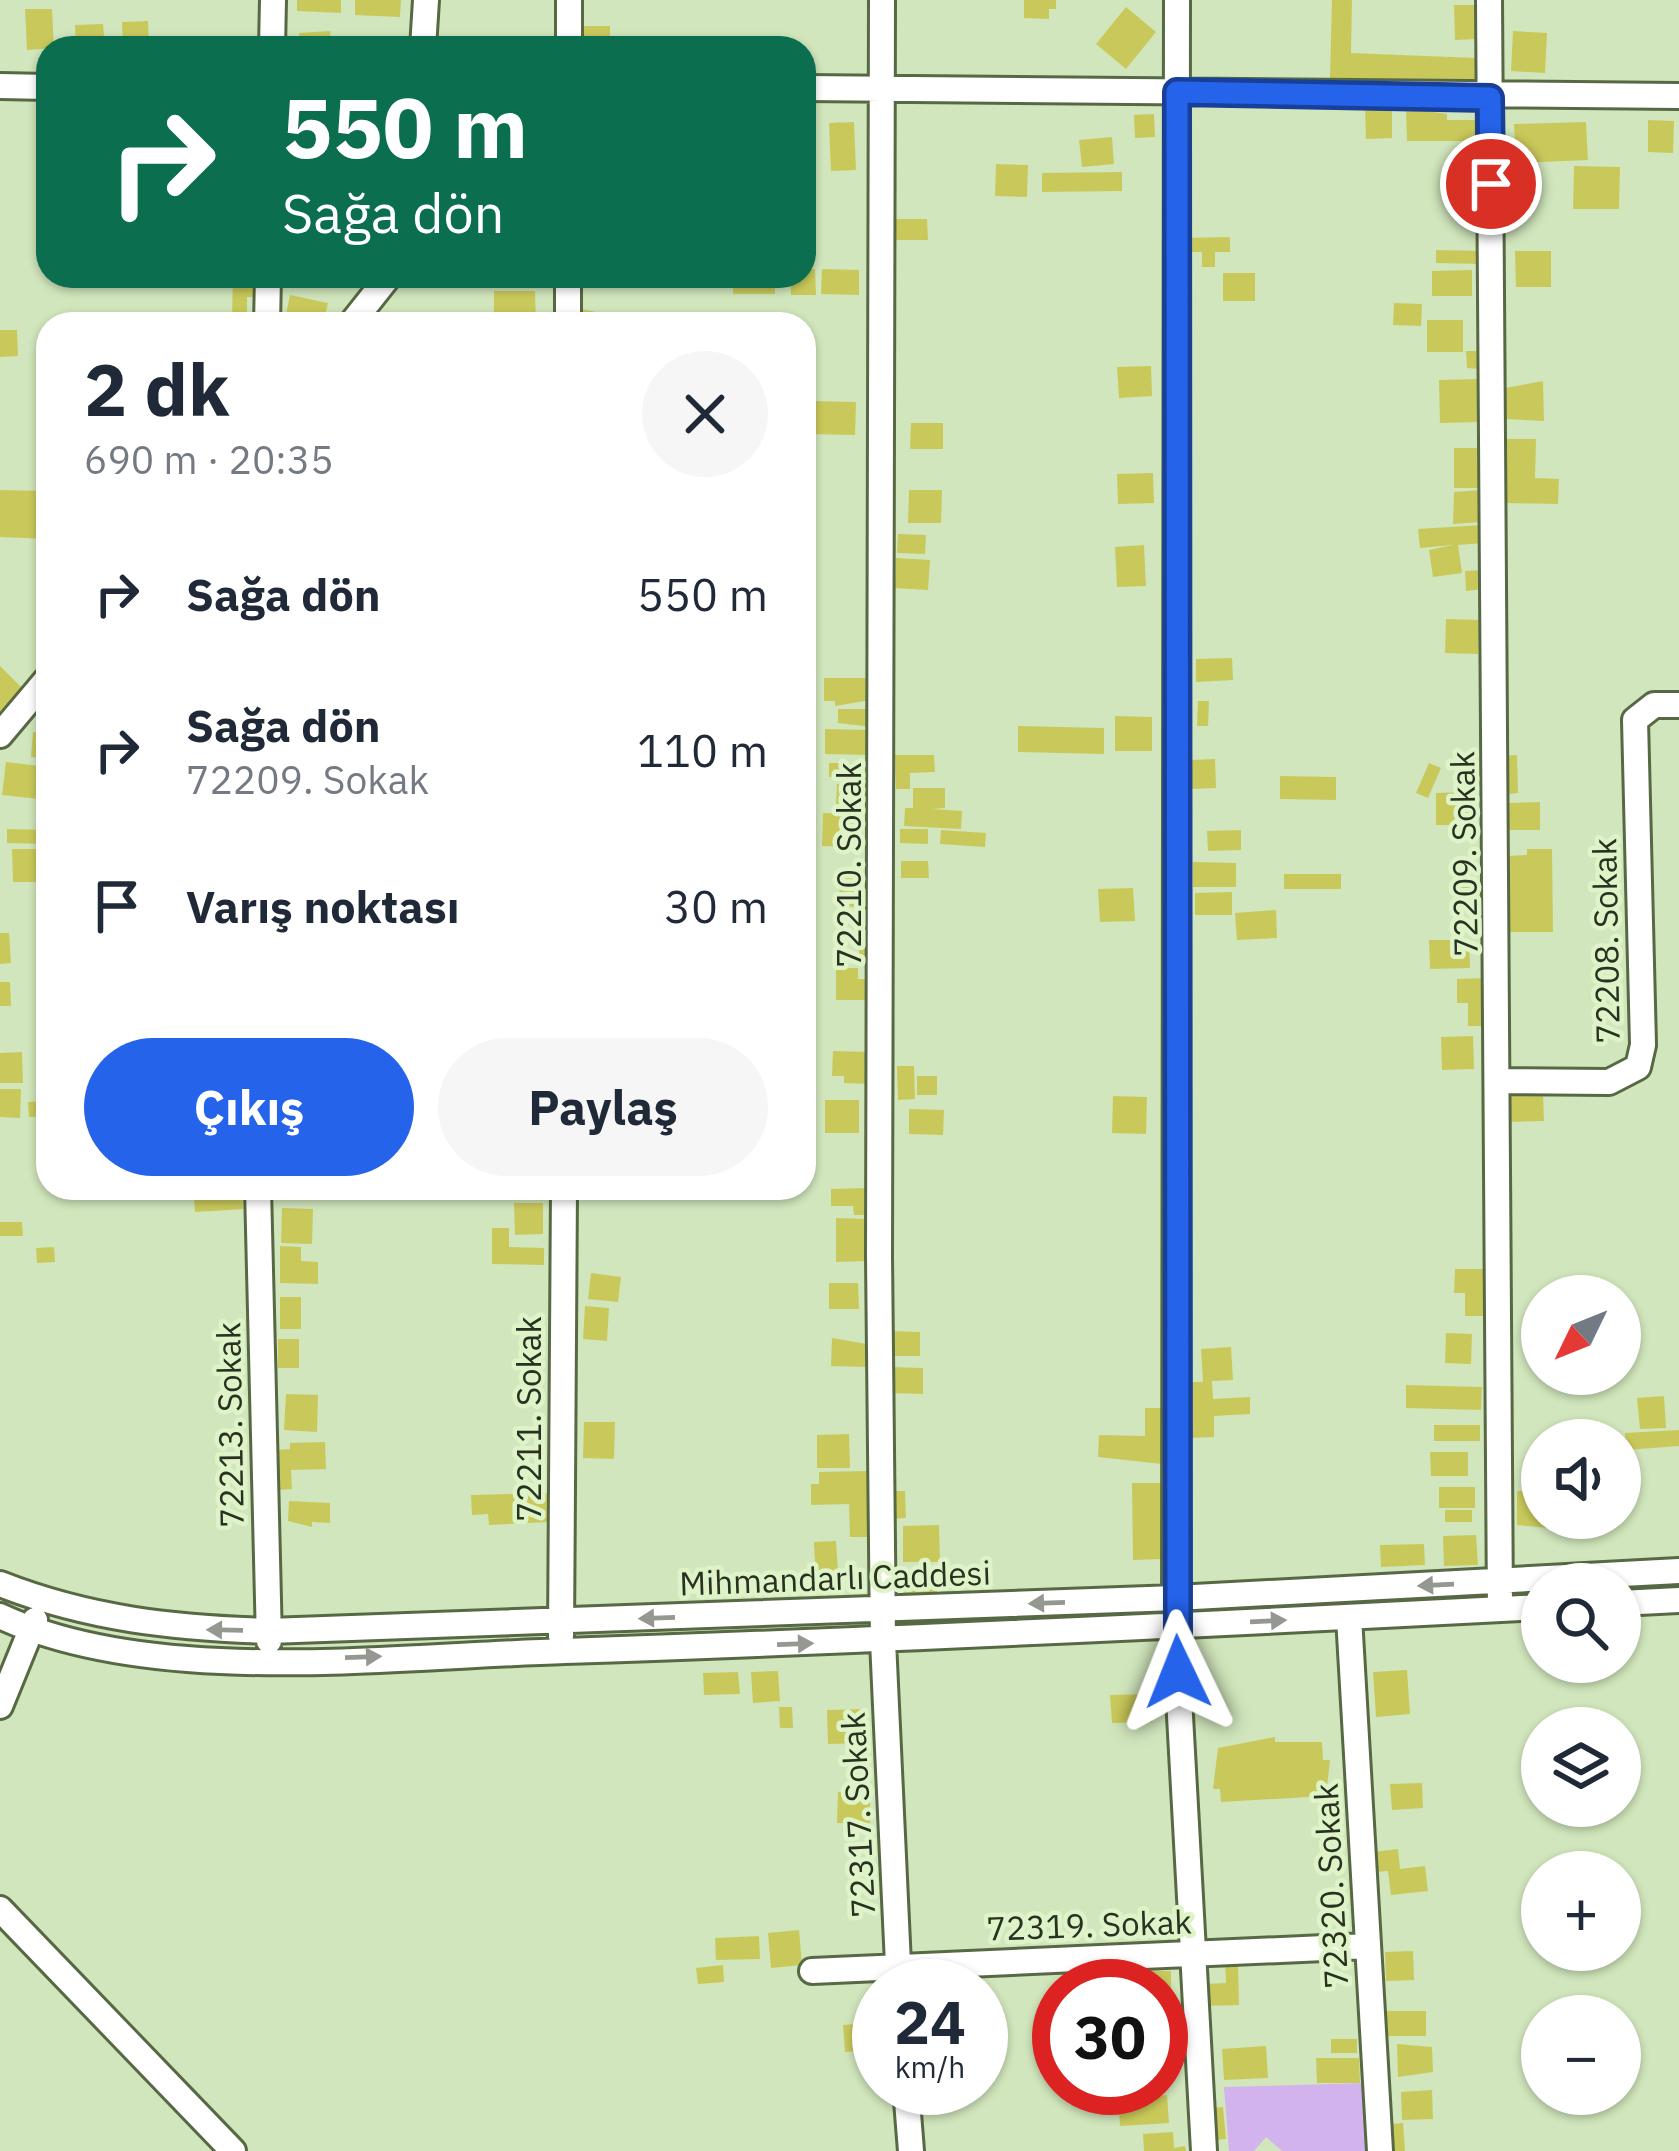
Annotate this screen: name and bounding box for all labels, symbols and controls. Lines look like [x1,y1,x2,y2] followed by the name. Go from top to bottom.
[282,72,528,181] text: 550 m
[84,84,240,240] icon: right
[1440,133,1542,235] pin
[1458,151,1524,217] icon: arrive
[282,178,505,248] text: Sağa dön
[84,342,230,436] text: 2 dk
[642,351,768,477] button: close
[84,434,334,485] text: 690 m · 20:35
[84,561,150,627] icon: right
[186,565,381,623] text: Sağa dön
[637,565,768,623] text: 550 m
[186,696,381,754] text: Sağa dön
[84,717,150,783] icon: right
[637,721,768,779] text: 110 m
[1440,751,1487,957] street label: 72209. Sokak
[186,754,429,805] text: 72209. Sokak
[827,762,870,968] street label: 72210. Sokak
[1582,838,1629,1044] street label: 72208. Sokak
[84,873,150,939] icon: arrive
[186,877,460,935] text: Varış noktası
[664,877,768,935] text: 30 m
[84,1038,414,1176] button: Çıkış
[438,1038,768,1176] button: Paylaş
[1521,1275,1641,1395] north arrow
[1521,1275,1641,2115] map controls
[507,1316,550,1522] street label: 72211. Sokak
[206,1322,253,1528] street label: 72213. Sokak
[1521,1419,1641,1539] button: sound
[678,1551,991,1604] street label: Mihmandarlı Caddesi
[1521,1563,1641,1683] button: search
[1416,1576,1454,1595] one-way arrow
[1027,1594,1065,1613] one-way arrow
[637,1608,675,1627] one-way arrow
[1115,1609,1241,1735] position arrow
[1250,1611,1288,1630] one-way arrow
[205,1620,243,1639] one-way arrow
[777,1634,815,1653] one-way arrow
[345,1647,383,1666] one-way arrow
[1521,1707,1641,1827] button: layers
[831,1711,884,1919] street label: 72317. Sokak
[1304,1782,1357,1990] street label: 72320. Sokak
[1521,1851,1641,1971] button: +
[985,1899,1192,1950] street label: 72319. Sokak
[1032,1959,1188,2115] speed limit sign: 30
[894,1982,966,2061] text: 24
[1521,1995,1641,2115] button: −
[895,2047,965,2086] text: km/h

